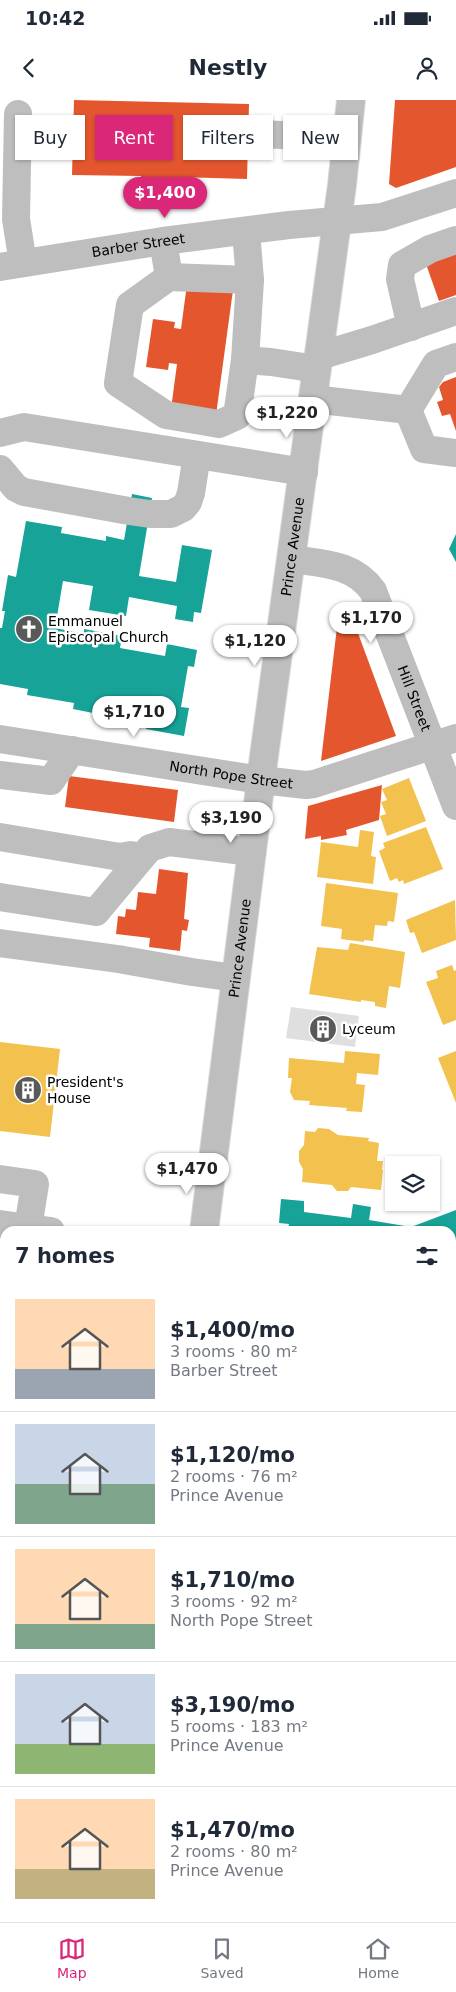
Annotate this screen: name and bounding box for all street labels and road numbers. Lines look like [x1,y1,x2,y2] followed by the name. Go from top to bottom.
[90,230,186,260] street label: Barber Street
[278,496,307,597] street label: Prince Avenue
[394,663,435,734] street label: Hill Street
[168,758,294,792] street label: North Pope Street
[226,898,254,999] street label: Prince Avenue

